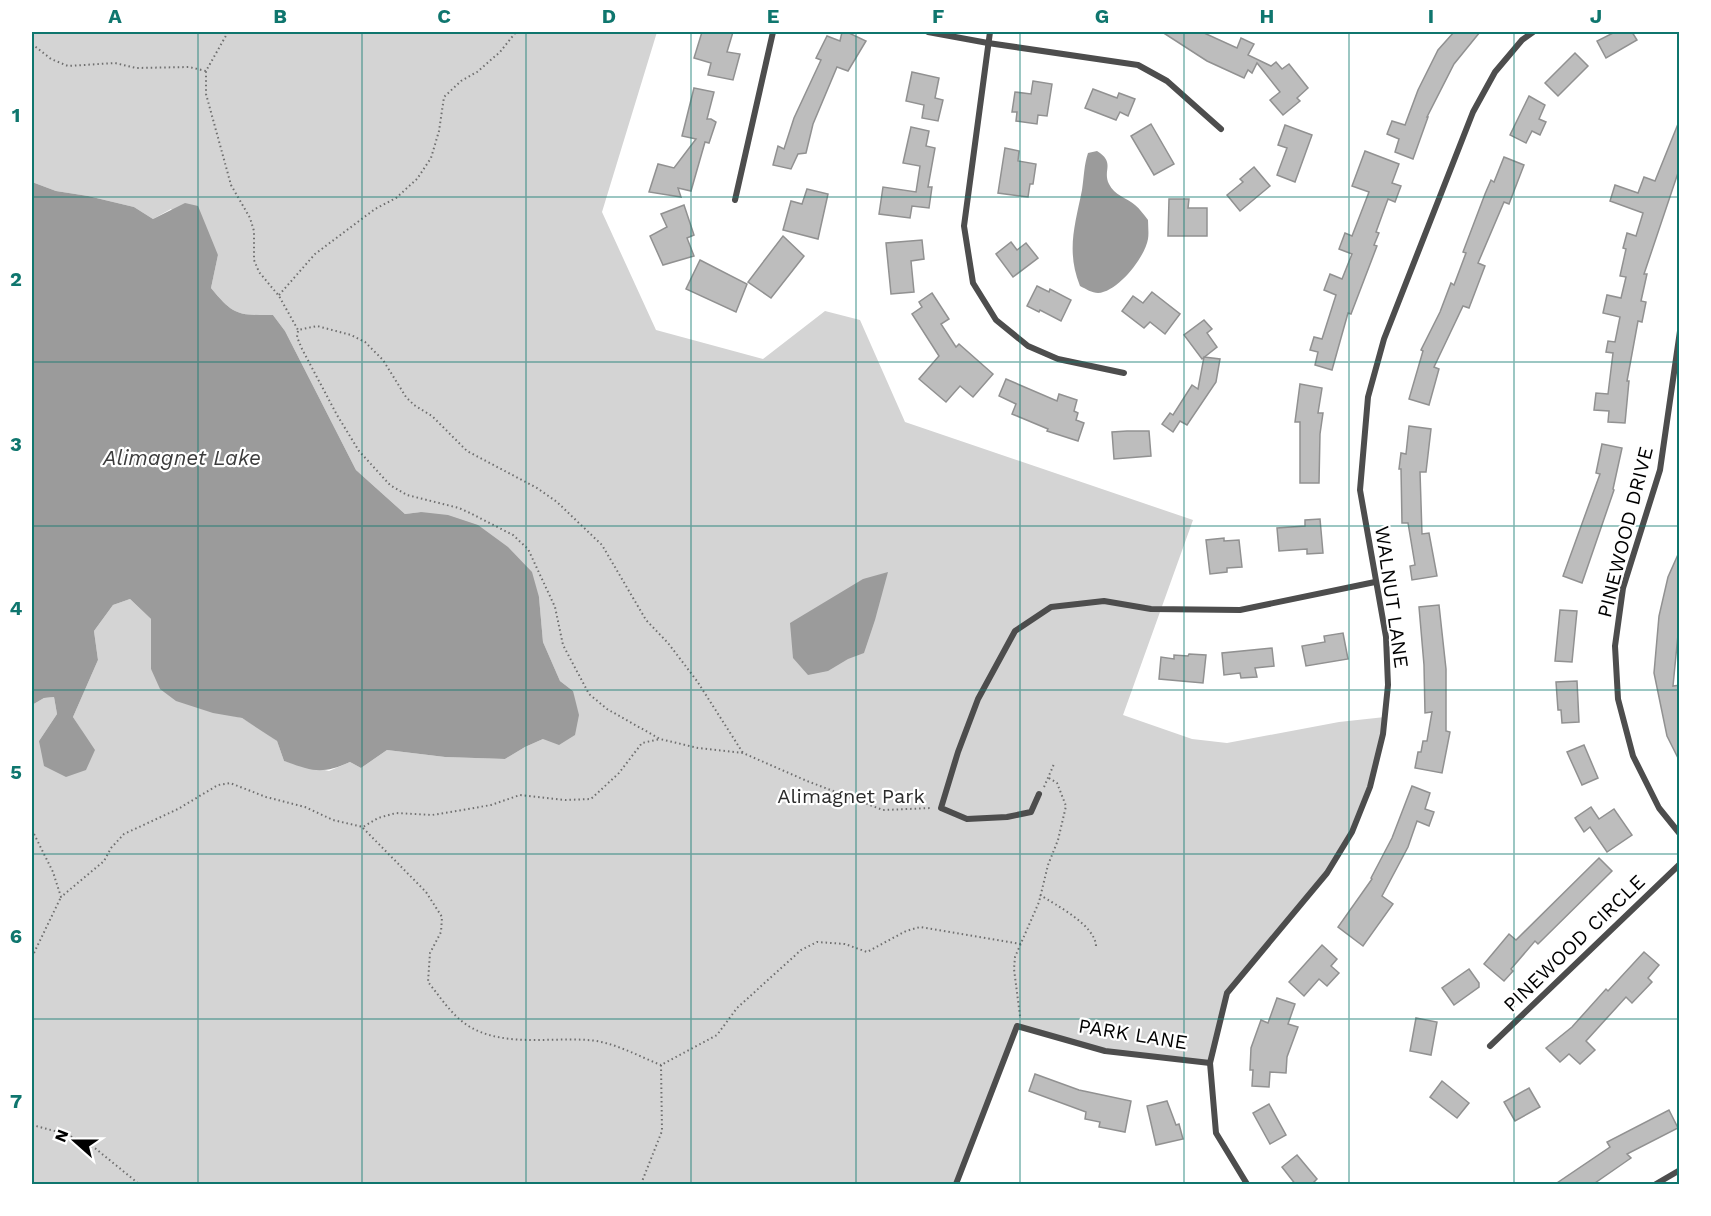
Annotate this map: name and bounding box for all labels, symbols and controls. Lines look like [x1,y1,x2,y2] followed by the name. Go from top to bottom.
[108,4,122,28] text: A
[273,4,287,28] text: B
[437,4,451,28] text: C
[602,4,616,28] text: D
[767,4,779,28] text: E
[932,4,944,28] text: F
[1095,4,1109,28] text: G
[1260,4,1274,28] text: H
[1428,4,1434,28] text: I
[1590,4,1602,28] text: J
[12,103,20,127] text: 1
[10,267,22,291] text: 2
[10,432,22,456] text: 3
[1592,444,1658,620] street label: PINEWOOD DRIVE
[102,445,261,470] water label: Alimagnet Lake
[1370,524,1414,670] street label: WALNUT LANE
[10,596,23,620] text: 4
[10,760,22,784] text: 5
[777,784,925,808] park label: Alimagnet Park
[1498,869,1650,1017] street label: PINEWOOD CIRCLE
[10,924,22,948] text: 6
[1077,1014,1189,1054] street label: PARK LANE
[10,1089,22,1113] text: 7
[45,1111,105,1171] north arrow
[50,1127,72,1145] text: N

